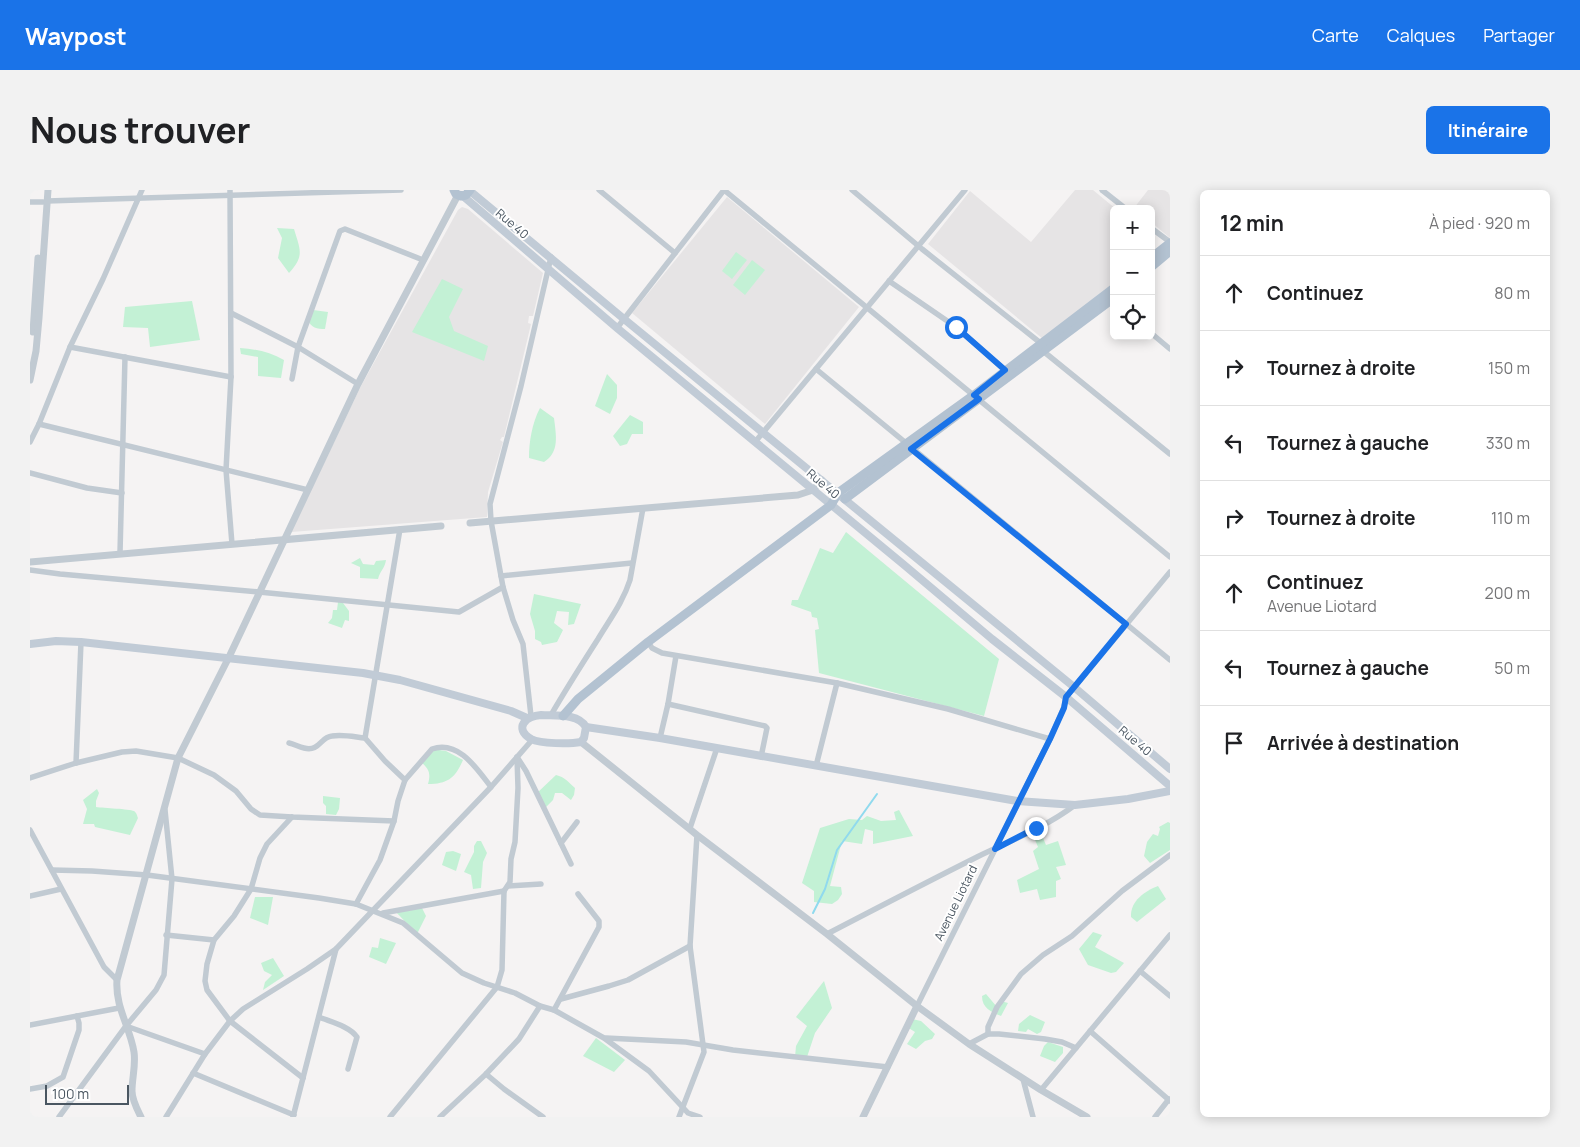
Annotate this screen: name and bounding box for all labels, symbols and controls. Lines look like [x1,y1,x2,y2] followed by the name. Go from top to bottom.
[25,19,127,52] text: Waypost
[1312,23,1359,47] text: Carte
[1387,23,1455,47] text: Calques
[1483,23,1555,47] text: Partager
[30,106,251,154] text: Nous trouver
[1426,106,1550,154] button: Itinéraire
[492,205,532,243] street label: Rue 40
[1110,205,1155,340] map controls
[1110,205,1155,250] button: +
[1220,209,1284,237] text: 12 min
[1429,212,1530,234] text: À pied · 920 m
[1110,250,1155,295] button: −
[1220,279,1248,307] icon: ahead
[1267,280,1364,306] text: Continuez
[1494,282,1530,304] text: 80 m
[1110,295,1155,340] button: locate
[945,316,968,339] route start
[1220,354,1248,382] icon: right
[1267,355,1415,381] text: Tournez à droite
[1488,357,1530,379] text: 150 m
[1220,429,1248,457] icon: left
[1267,430,1429,456] text: Tournez à gauche
[1486,432,1530,454] text: 330 m
[803,465,844,503] street label: Rue 40
[1220,504,1248,532] icon: right
[1267,505,1415,531] text: Tournez à droite
[1491,507,1530,529] text: 110 m
[1267,569,1364,595] text: Continuez
[1220,579,1248,607] icon: ahead
[1485,582,1530,604] text: 200 m
[1267,595,1377,617] text: Avenue Liotard
[1220,654,1248,682] icon: left
[1267,655,1429,681] text: Tournez à gauche
[1494,657,1530,679] text: 50 m
[1115,722,1156,760] street label: Rue 40
[1220,729,1248,757] icon: arrive
[1267,730,1459,756] text: Arrivée à destination
[1025,817,1048,840] route end
[930,862,981,943] street label: Avenue Liotard
[45,1082,129,1105] scale bar
[52,1084,89,1103] text: 100 m

